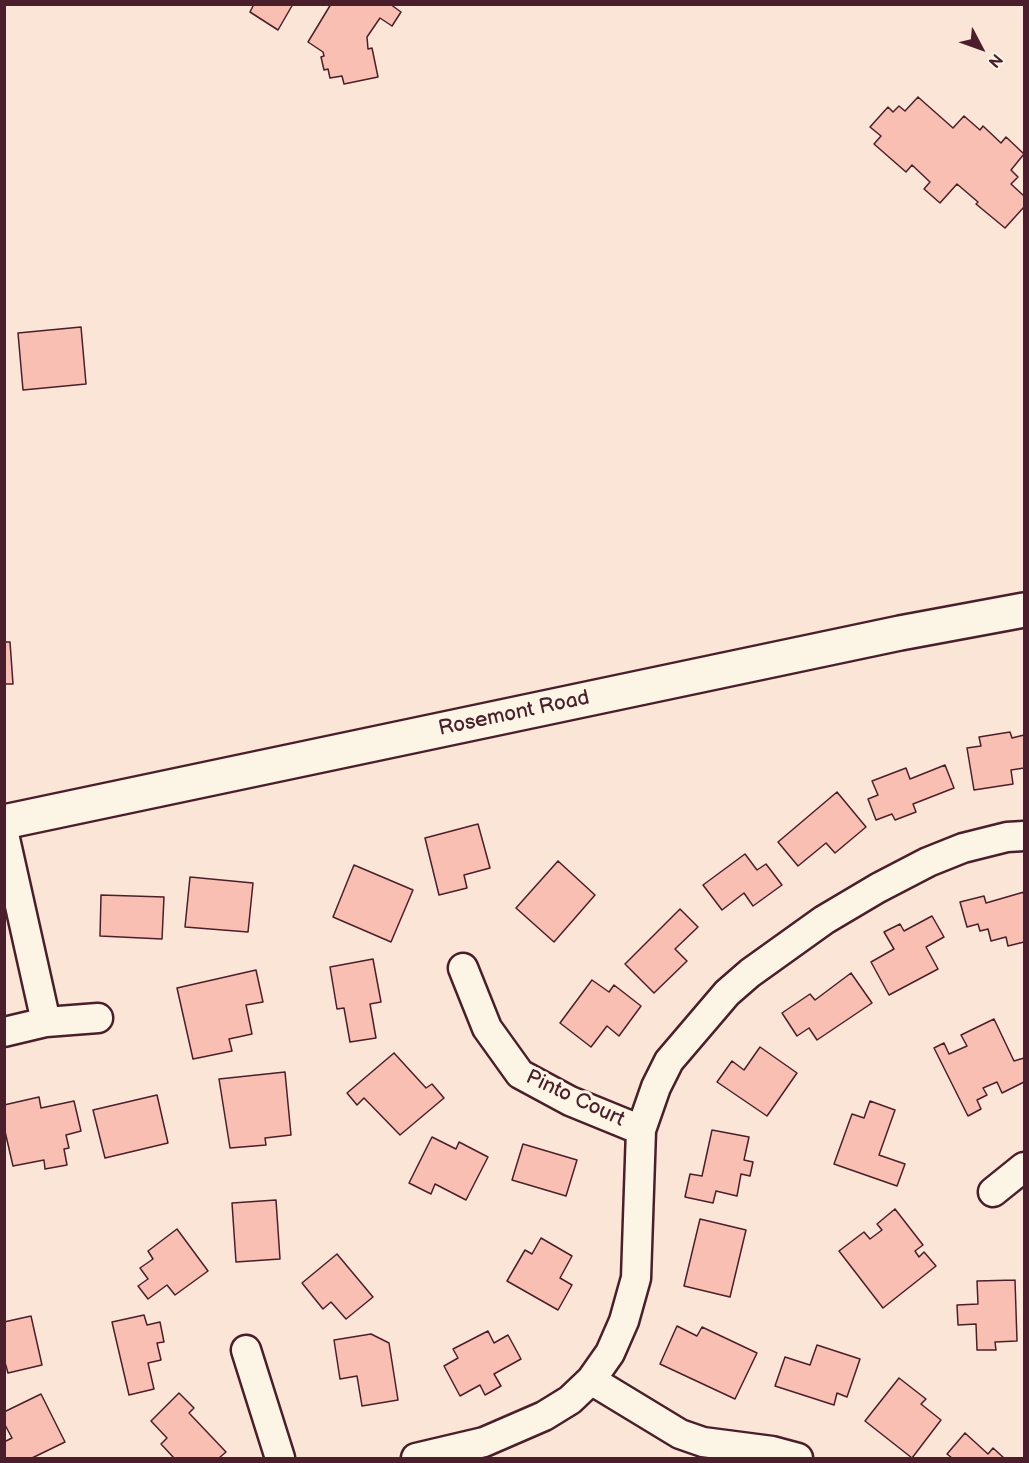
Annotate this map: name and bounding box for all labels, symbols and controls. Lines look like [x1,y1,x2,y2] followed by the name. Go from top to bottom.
[951,18,1011,78] north arrow
[984,49,1006,71] text: N
[436,686,592,742] street label: Rosemont Road
[522,1065,628,1133] street label: Pinto Court

